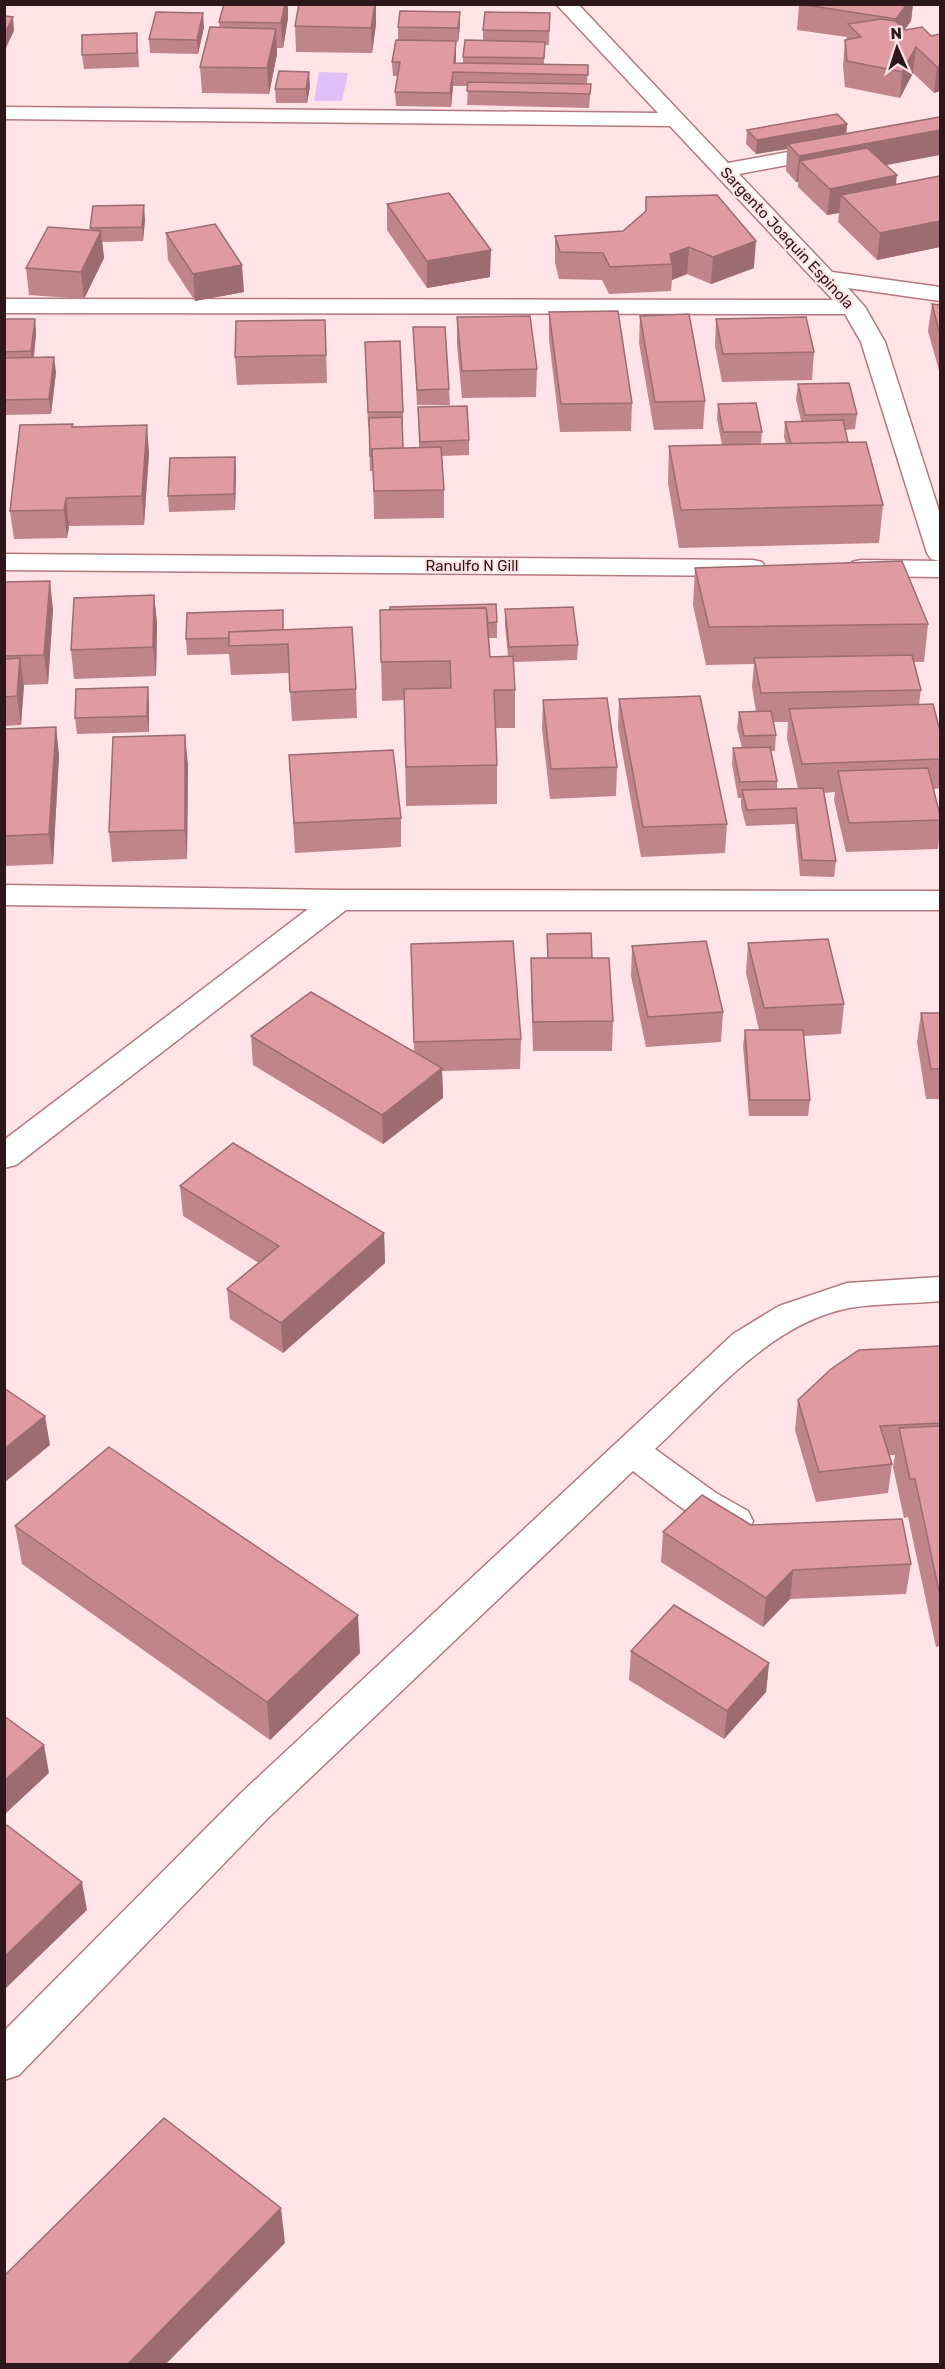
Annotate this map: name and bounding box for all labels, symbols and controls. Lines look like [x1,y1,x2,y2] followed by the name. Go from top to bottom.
[867,18,927,78] north arrow
[890,24,902,43] text: N
[717,163,857,313] street label: Sargento Joaquin Espinola
[425,557,519,575] street label: Ranulfo N Gill

